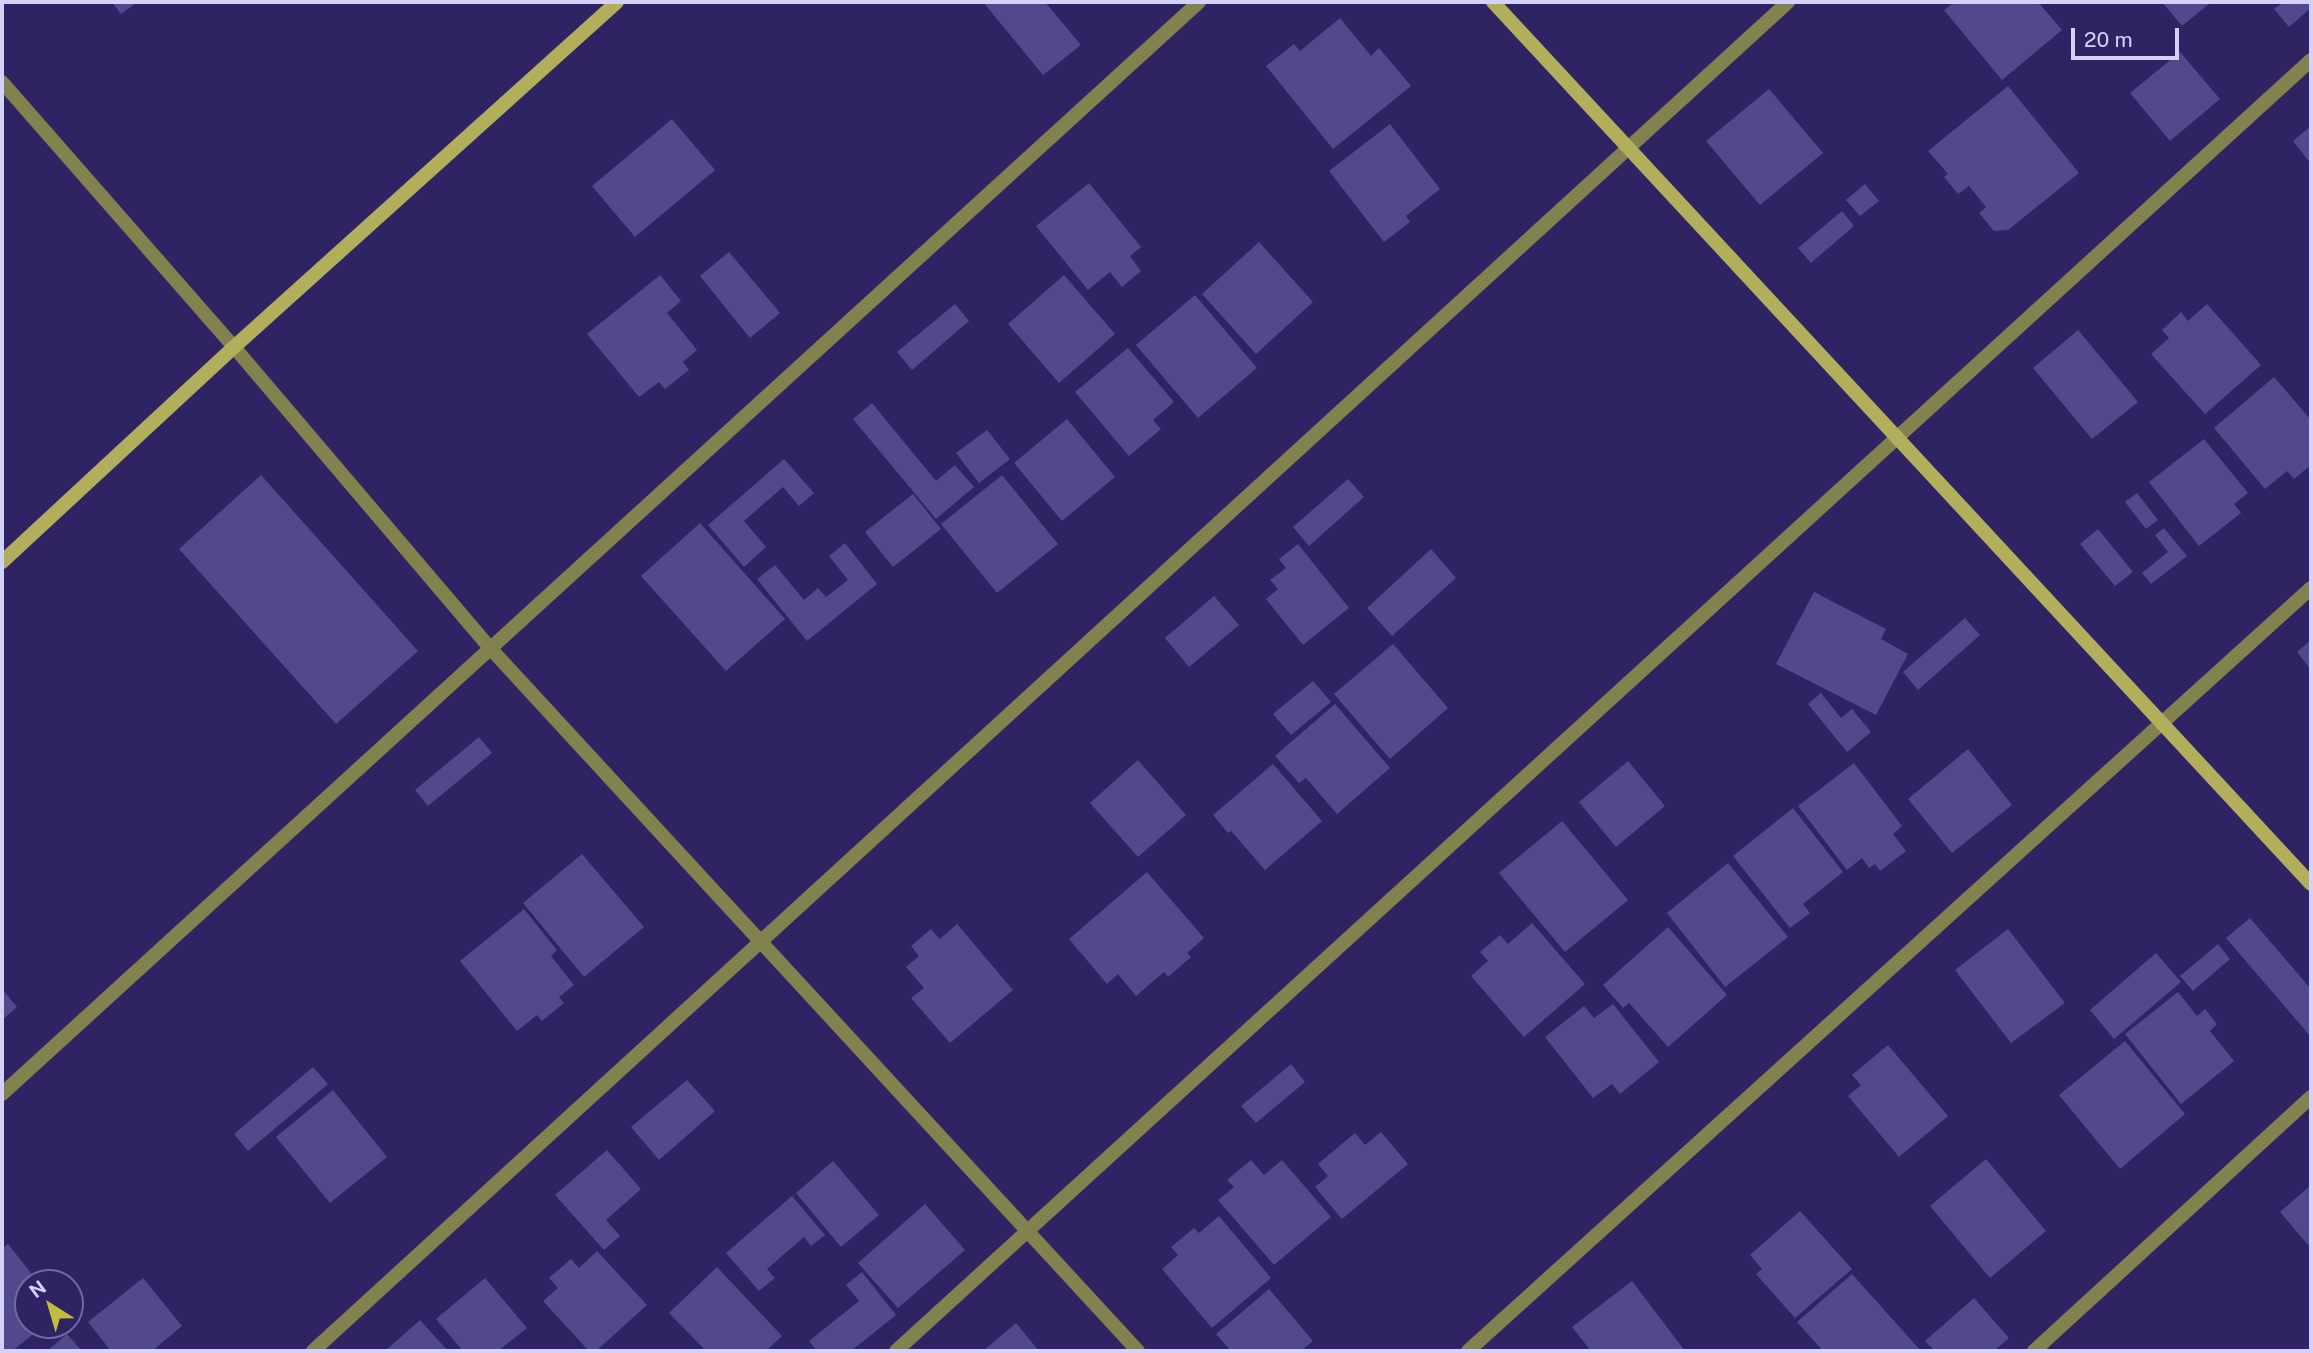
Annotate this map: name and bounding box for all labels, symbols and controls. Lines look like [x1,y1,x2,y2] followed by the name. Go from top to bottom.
[2075,14,2184,58] scale bar
[2084,27,2133,52] text: 20 m
[14,1269,84,1339] north arrow
[25,1276,50,1302] text: N

